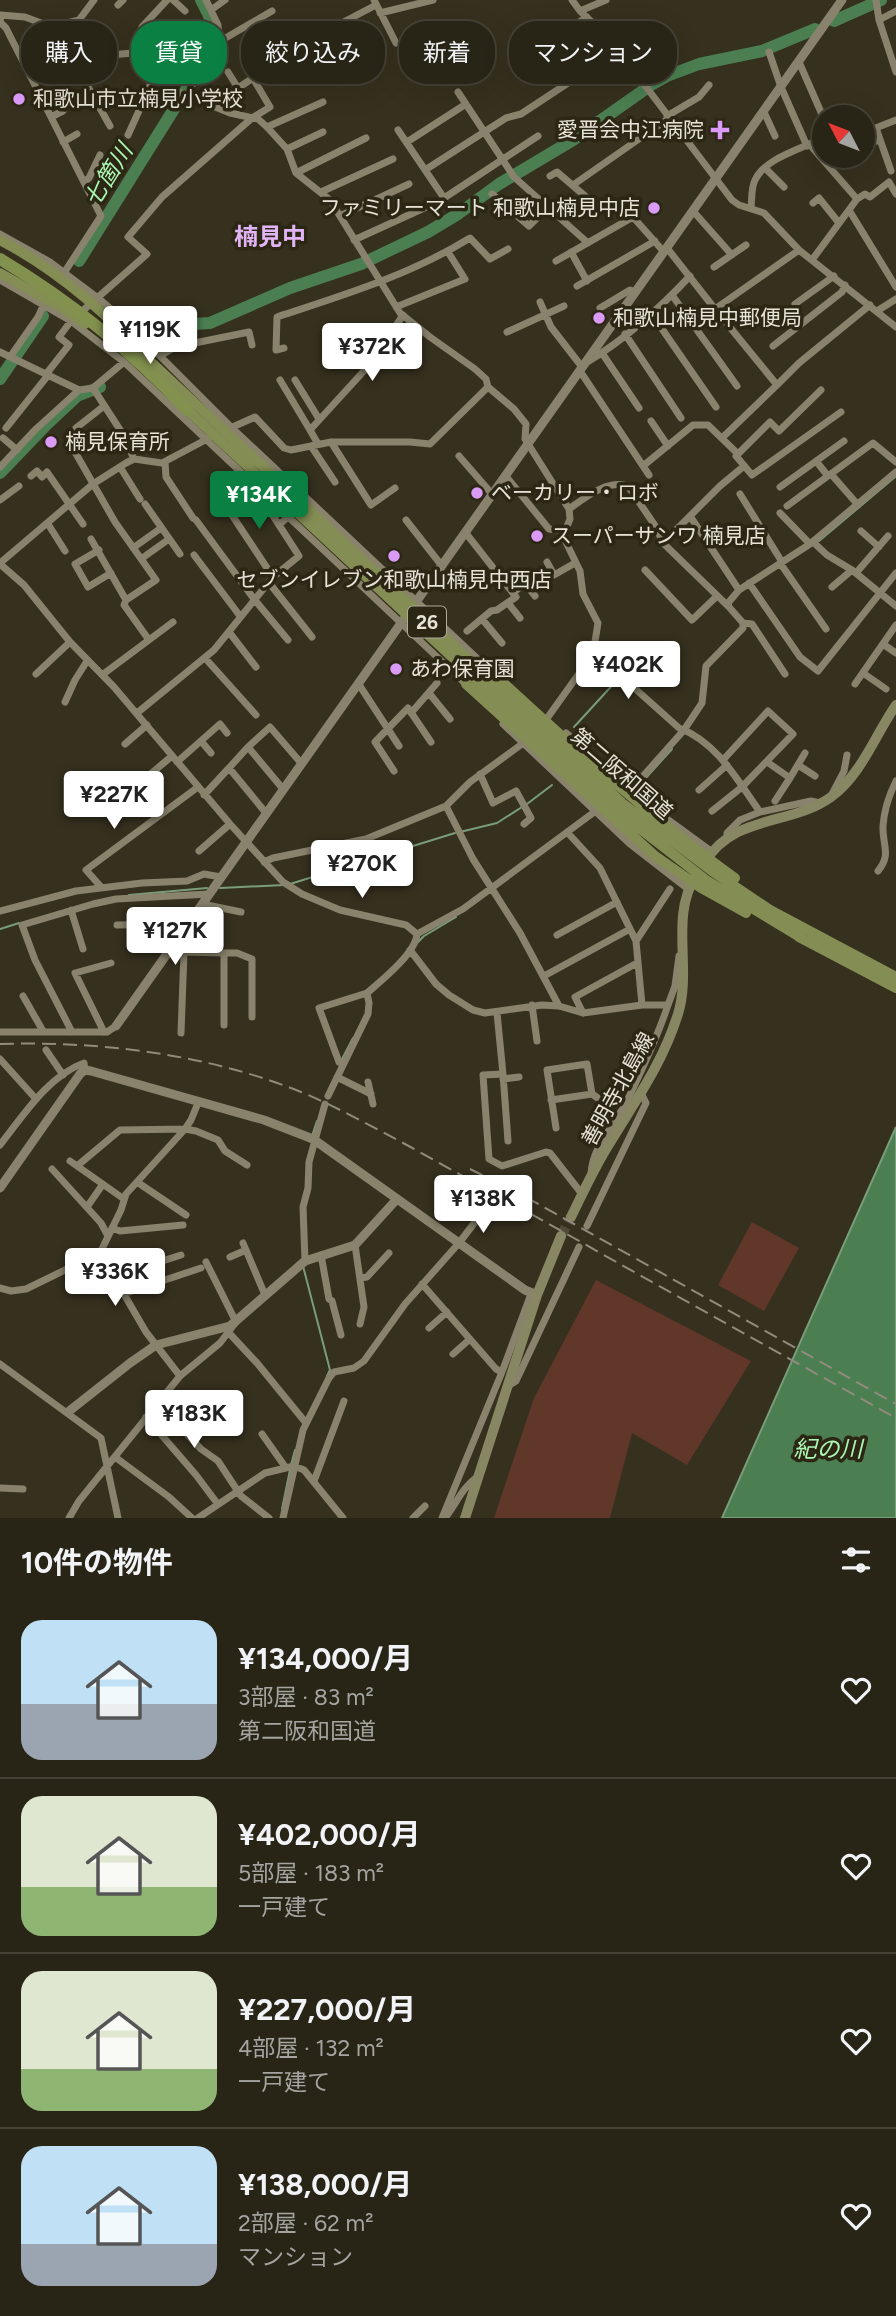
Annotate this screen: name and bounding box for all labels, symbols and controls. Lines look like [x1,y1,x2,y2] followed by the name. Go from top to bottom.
[21,21,117,84] chip: 購入
[131,21,227,84] chip: 賃貸
[241,21,385,84] chip: 絞り込み
[399,21,495,84] chip: 新着
[509,21,677,84] chip: マンション
[33,86,243,111] place label: 和歌山市立楠見小学校
[11,91,27,107] marker: 和歌山市立楠見小学校
[812,105,875,168] north arrow
[812,105,875,168] map controls
[557,117,704,142] place label: 愛晋会中江病院
[710,120,730,140] marker: 愛晋会中江病院
[78,136,140,212] water label: 七箇川
[320,195,640,220] place label: ファミリーマート 和歌山楠見中店
[646,200,662,216] marker: ファミリーマート 和歌山楠見中店
[234,222,306,251] district label: 楠見中
[613,305,802,330] place label: 和歌山楠見中郵便局
[101,306,199,366] pin: ¥119K
[591,310,607,326] marker: 和歌山楠見中郵便局
[119,315,181,343] text: ¥119K
[323,324,421,383] pin: ¥372K
[338,332,406,360] text: ¥372K
[65,429,170,454] place label: 楠見保育所
[43,434,59,450] marker: 楠見保育所
[210,472,308,531] pin: ¥134K
[226,480,292,508] text: ¥134K
[491,480,659,505] place label: ベーカリー・ロボ
[469,485,485,501] marker: ベーカリー・ロボ
[551,523,766,548] place label: スーパーサンワ 楠見店
[529,528,545,544] marker: スーパーサンワ 楠見店
[386,548,402,564] marker: セブンイレブン和歌山楠見中西店
[237,567,552,592] place label: セブンイレブン和歌山楠見中西店
[408,607,446,638] road number: 26
[579,642,677,701] pin: ¥402K
[592,650,664,678] text: ¥402K
[410,656,515,681] place label: あわ保育園
[388,661,404,677] marker: あわ保育園
[567,723,678,824] street label: 第二阪和国道
[65,772,163,831] pin: ¥227K
[80,780,148,808] text: ¥227K
[313,841,411,900] pin: ¥270K
[327,849,397,877] text: ¥270K
[126,908,224,967] pin: ¥127K
[143,916,207,944] text: ¥127K
[576,1028,659,1150] street label: 善明寺北島線
[434,1176,532,1235] pin: ¥138K
[450,1184,516,1212] text: ¥138K
[66,1248,164,1308] pin: ¥336K
[81,1257,149,1285] text: ¥336K
[145,1390,243,1450] pin: ¥183K
[161,1399,227,1427] text: ¥183K
[794,1435,866,1463] water label: 紀の川
[837,1541,875,1579] icon: filters
[21,1544,173,1581] text: 10件の物件
[238,1640,413,1677] text: ¥134,000/月
[77,1648,161,1732] icon: home
[837,1671,875,1709] icon: heart
[238,1683,374,1711] text: 3部屋 · 83 m²
[238,1717,376,1745] text: 第二阪和国道
[238,1816,421,1853] text: ¥402,000/月
[77,1824,161,1908] icon: home
[837,1847,875,1885] icon: heart
[238,1859,384,1887] text: 5部屋 · 183 m²
[238,1893,330,1921] text: 一戸建て
[238,1991,416,2028] text: ¥227,000/月
[77,1999,161,2083] icon: home
[837,2022,875,2060] icon: heart
[238,2034,384,2062] text: 4部屋 · 132 m²
[238,2068,330,2096] text: 一戸建て
[238,2166,413,2203] text: ¥138,000/月
[77,2174,161,2258] icon: home
[837,2197,875,2235] icon: heart
[238,2209,374,2237] text: 2部屋 · 62 m²
[238,2243,353,2271] text: マンション

